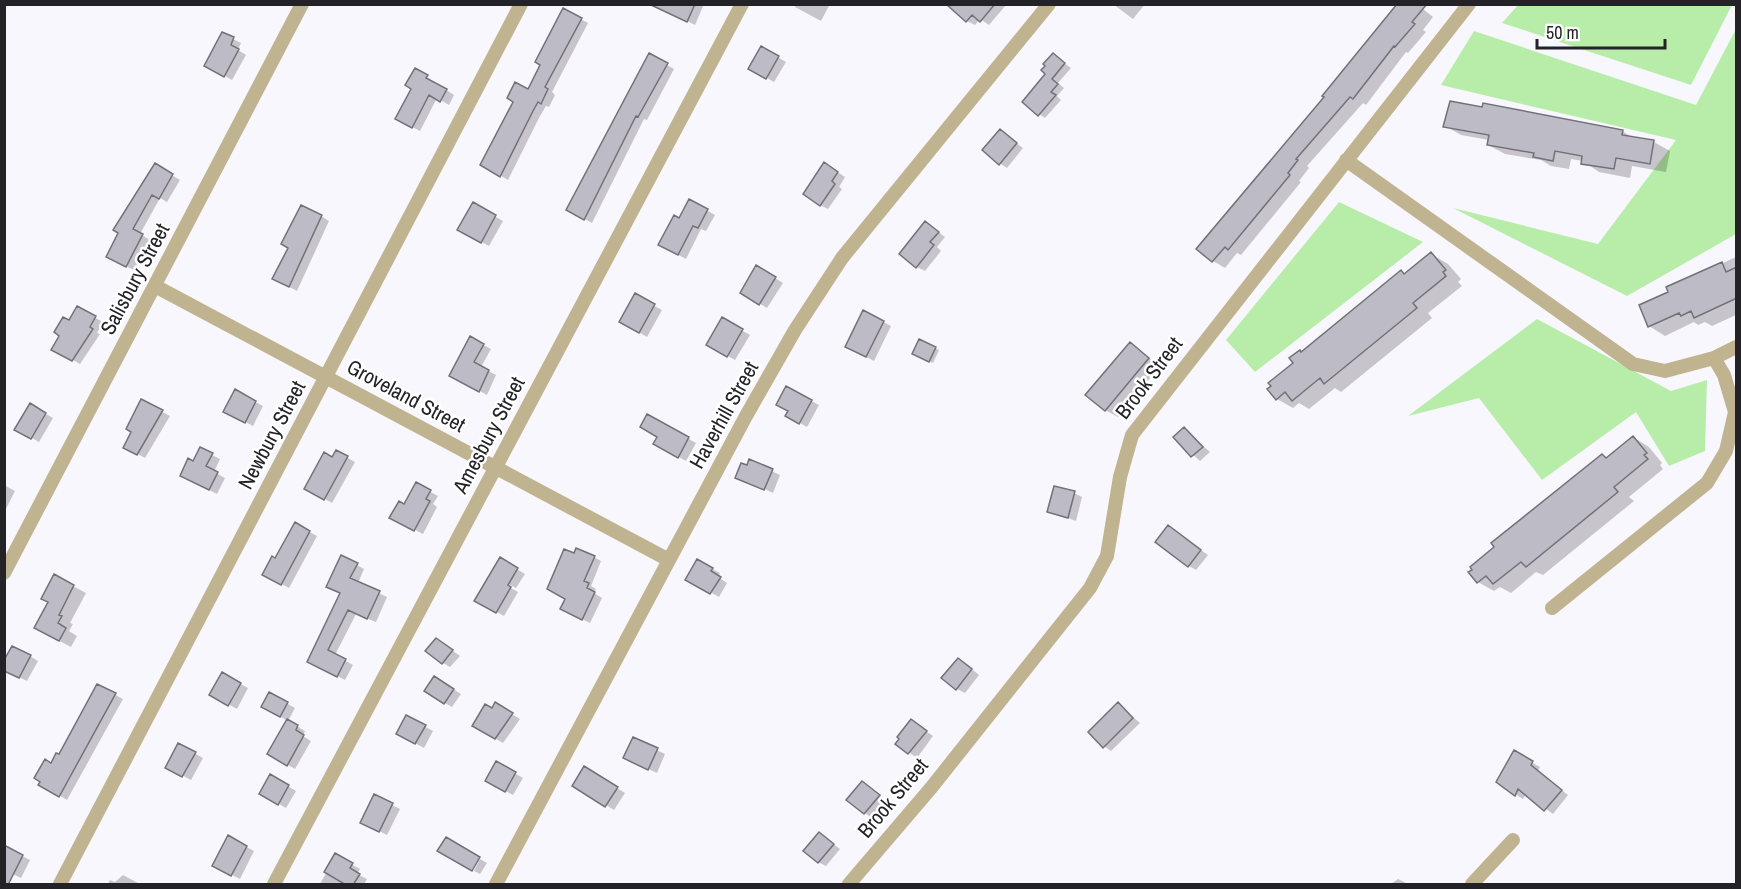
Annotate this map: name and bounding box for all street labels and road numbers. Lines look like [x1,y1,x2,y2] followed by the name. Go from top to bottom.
[93,218,176,340] street label: Salisbury Street
[1108,331,1189,425] street label: Brook Street
[342,352,471,439] street label: Groveland Street
[682,356,765,474] street label: Haverhill Street
[445,371,532,499] street label: Amesbury Street
[231,375,312,494] street label: Newbury Street
[851,752,935,844] street label: Brook Street

